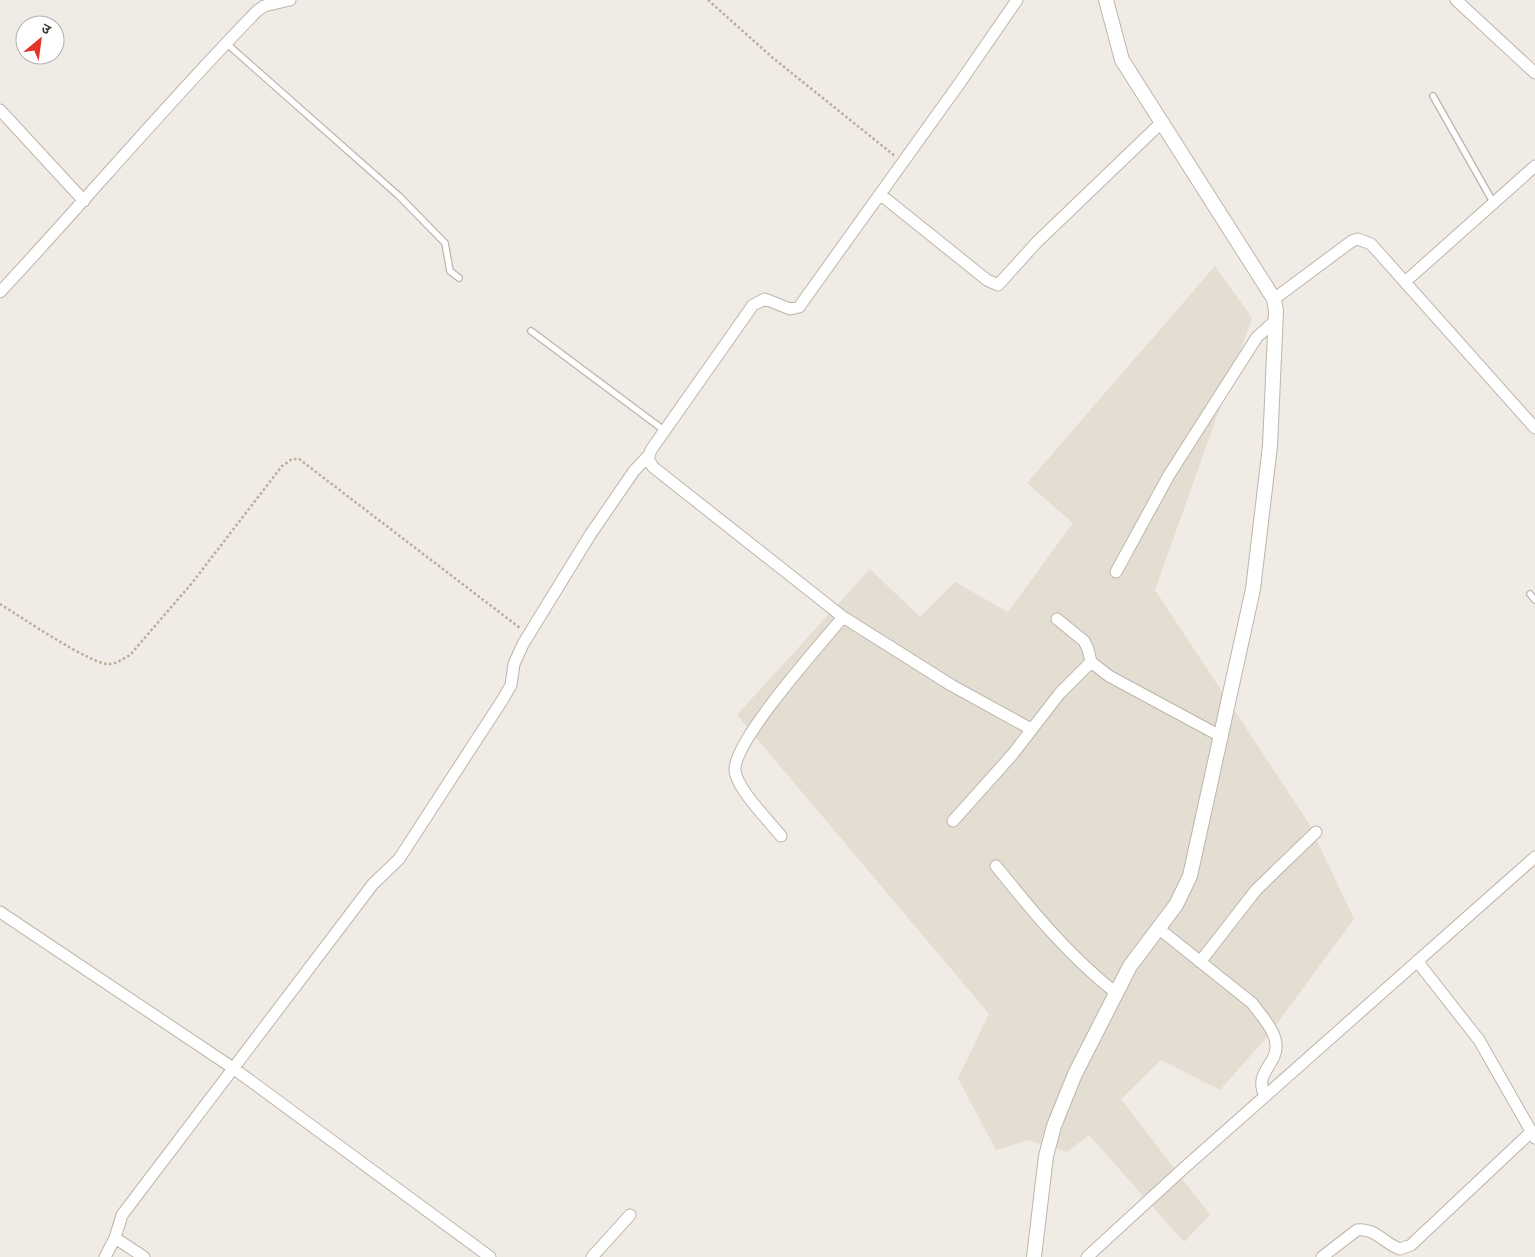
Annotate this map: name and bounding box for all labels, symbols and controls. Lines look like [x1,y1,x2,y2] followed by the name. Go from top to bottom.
[15,15,65,65] north arrow
[39,20,54,38] text: उ

